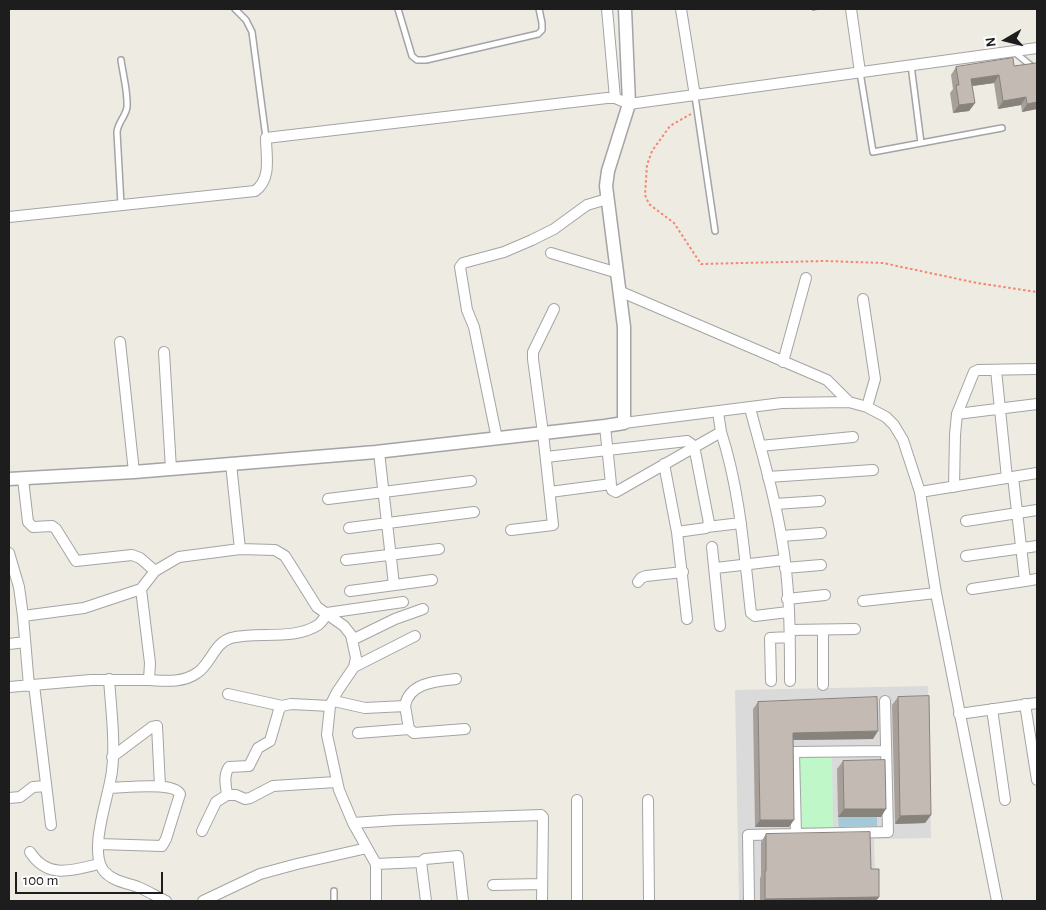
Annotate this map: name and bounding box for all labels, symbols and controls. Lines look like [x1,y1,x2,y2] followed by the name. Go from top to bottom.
[981,15,1031,65] north arrow
[984,36,999,48] text: N
[18,862,165,894] scale bar
[23,873,58,888] text: 100 m

